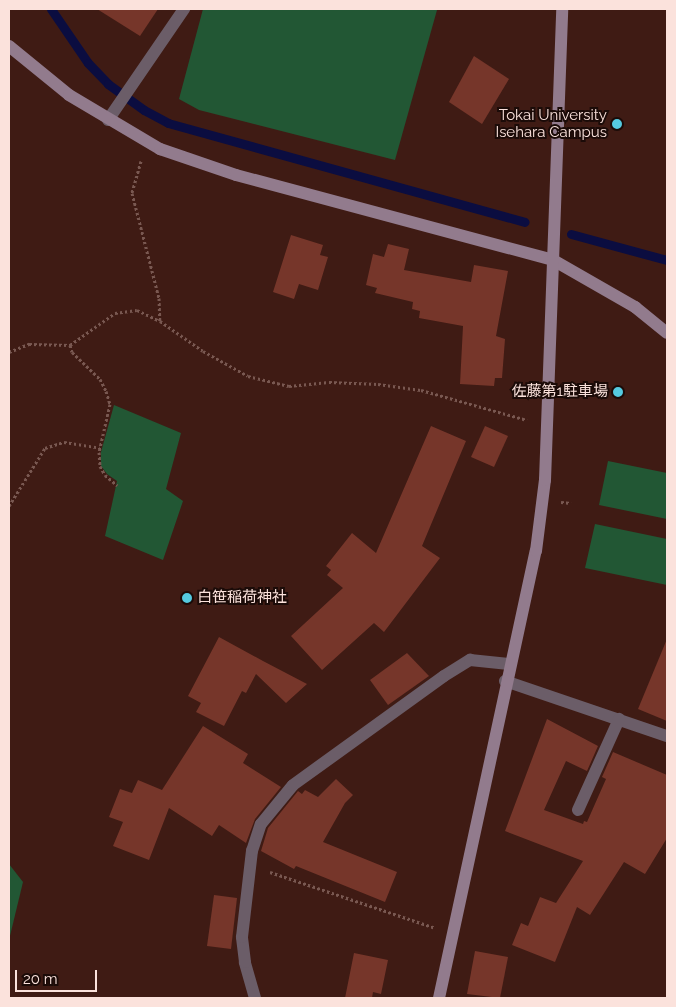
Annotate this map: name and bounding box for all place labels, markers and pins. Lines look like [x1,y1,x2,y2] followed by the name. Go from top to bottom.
[495,106,607,141] place label: Tokai University Isehara Campus
[611,118,623,130] marker: Tokai University Isehara Campus
[512,383,608,401] place label: 佐藤第1駐車場
[612,386,624,398] marker: 佐藤第1駐車場
[197,589,287,607] place label: 白笹稲荷神社
[181,592,193,604] marker: 白笹稲荷神社

